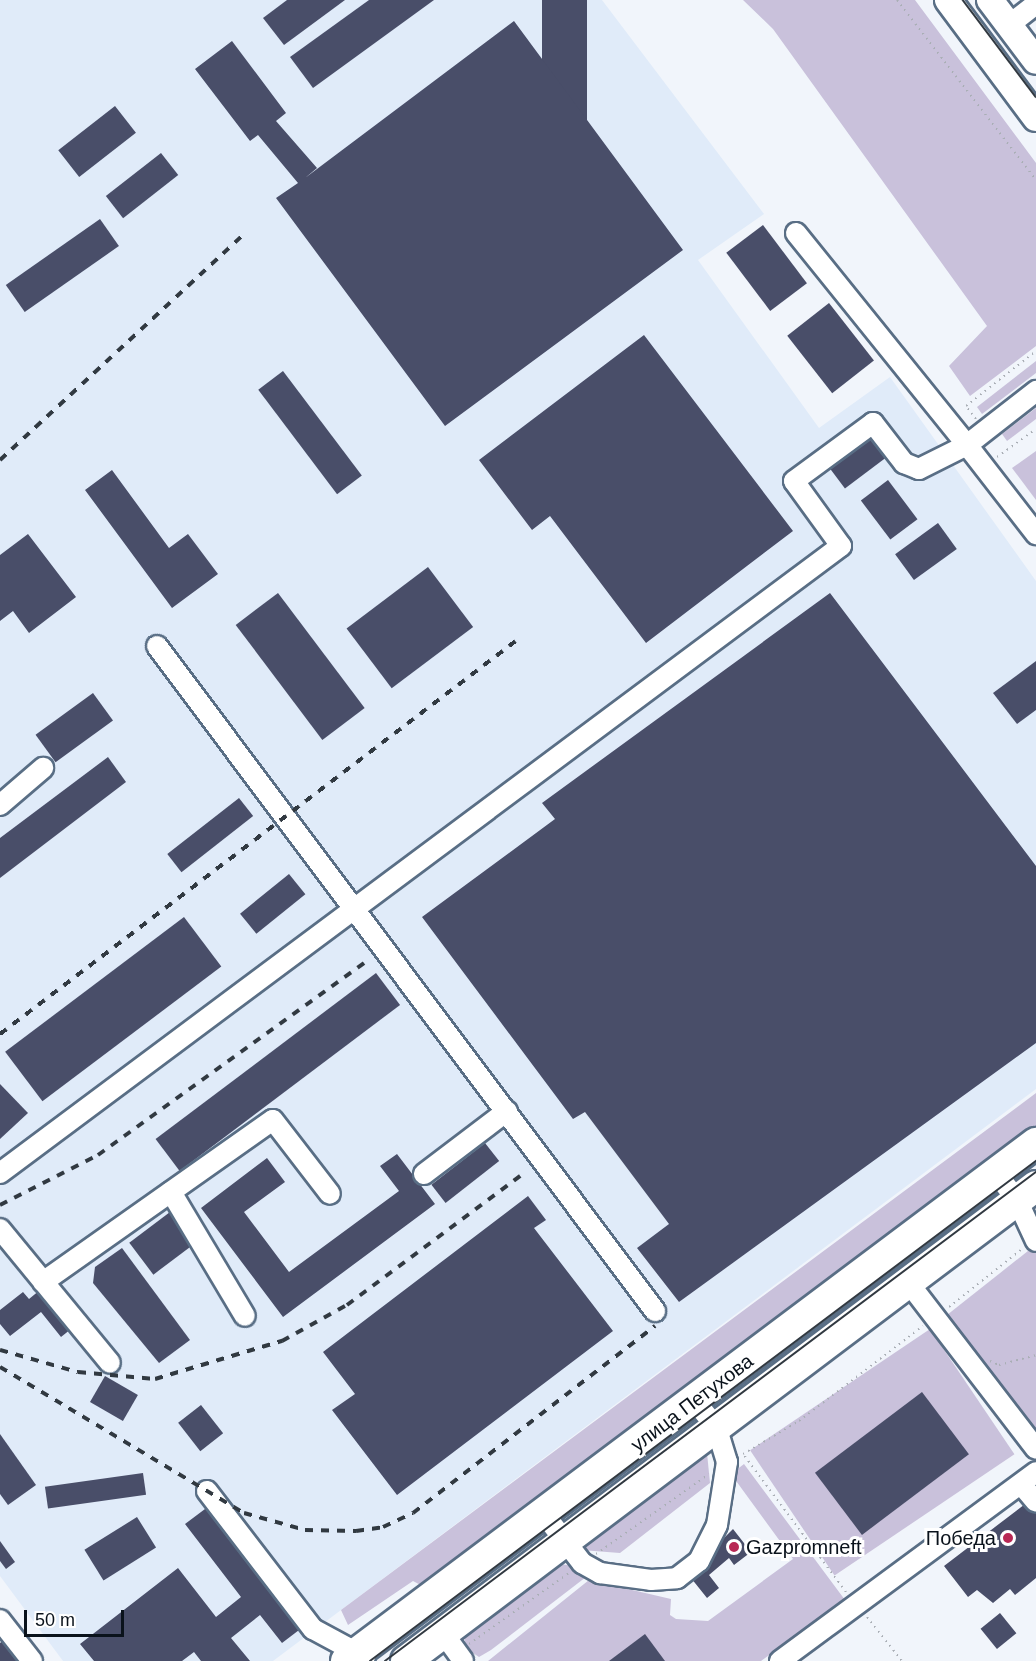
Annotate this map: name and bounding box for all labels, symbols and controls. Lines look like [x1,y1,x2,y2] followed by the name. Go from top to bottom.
[626,1349,758,1457] street label: улица Петухова
[926,1526,996,1550] place label: Победа
[1001,1531,1015,1545] marker: Победа
[746,1535,862,1559] place label: Gazpromneft
[727,1540,741,1554] marker: Gazpromneft
[27,1598,128,1636] scale bar
[35,1610,75,1630] text: 50 m

